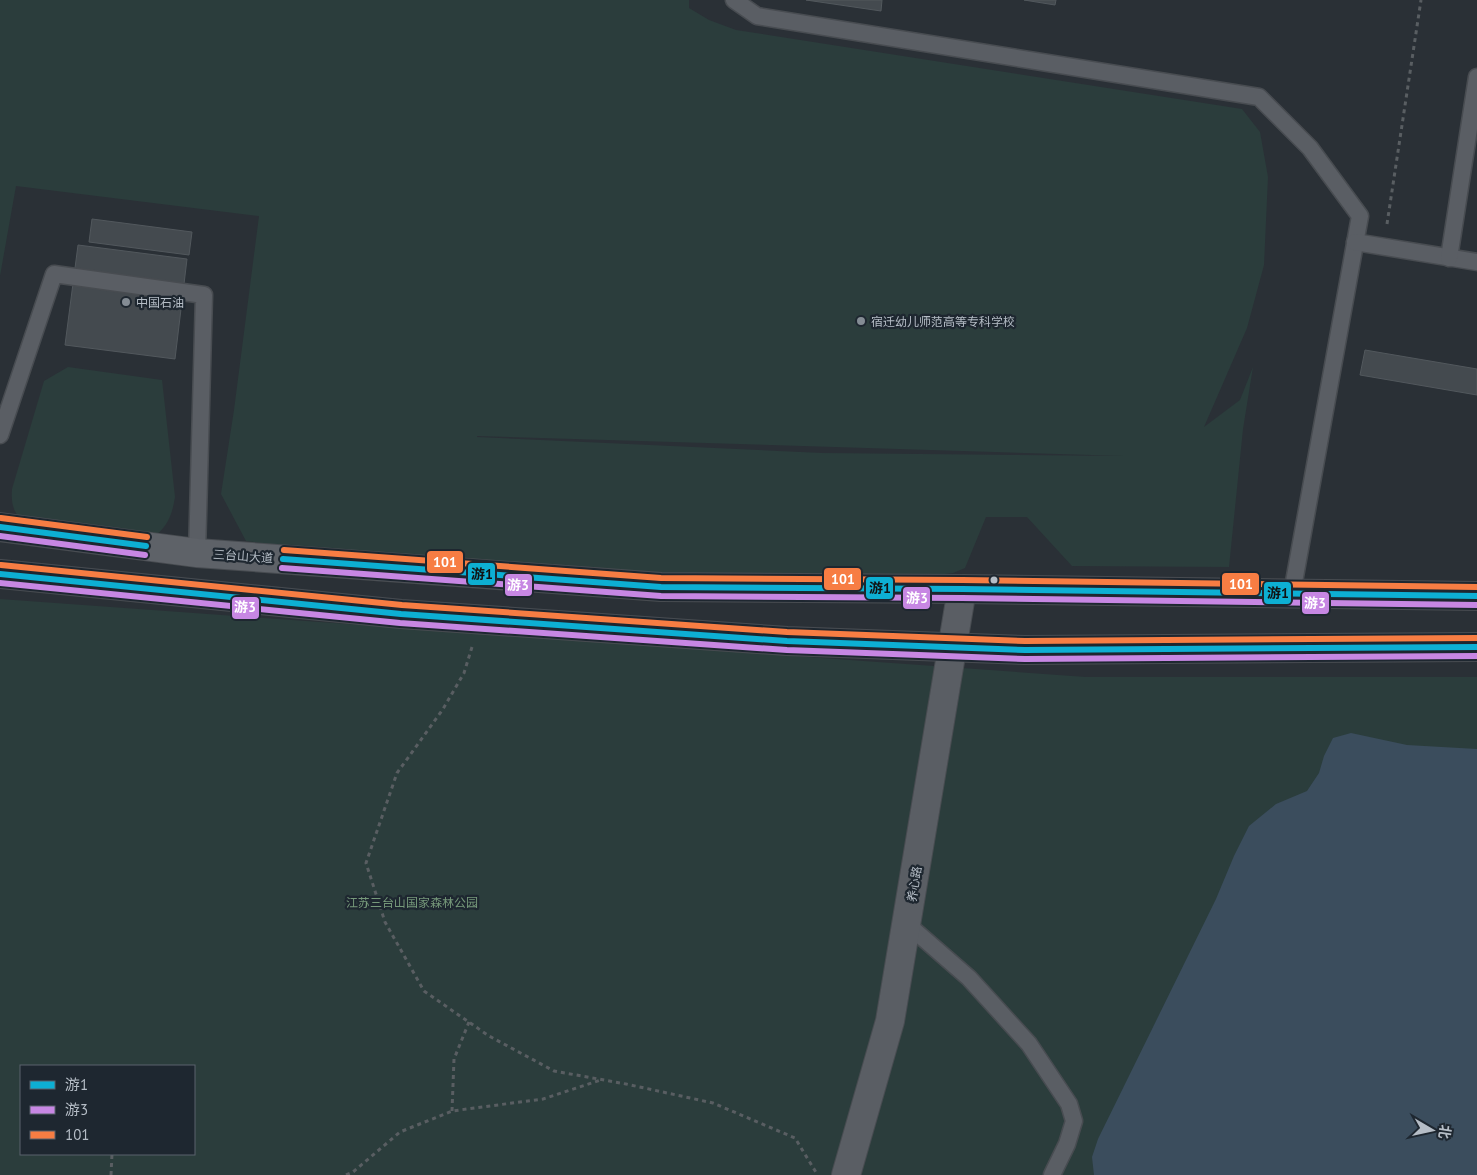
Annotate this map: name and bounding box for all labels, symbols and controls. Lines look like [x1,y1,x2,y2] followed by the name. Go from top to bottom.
[136,295,184,310] place label: 中国石油
[120,296,132,308] marker: 中国石油
[871,314,1015,329] place label: 宿迁幼儿师范高等专科学校
[855,315,867,327] marker: 宿迁幼儿师范高等专科学校
[213,546,273,566] street label: 三台山大道
[426,550,464,574] line badge: 101
[433,553,457,571] text: 101
[467,562,496,586] line badge: 游1
[471,565,493,583] text: 游1
[823,567,862,591] line badge: 101
[831,570,855,588] text: 101
[1221,572,1260,596] line badge: 101
[504,573,533,597] line badge: 游3
[989,575,999,585] unlabelled marker
[1229,575,1253,593] text: 101
[507,576,529,594] text: 游3
[865,576,894,600] line badge: 游1
[869,579,891,597] text: 游1
[1263,581,1292,605] line badge: 游1
[1267,584,1289,602] text: 游1
[902,586,931,610] line badge: 游3
[906,589,928,607] text: 游3
[1301,591,1330,615] line badge: 游3
[1304,594,1326,612] text: 游3
[231,596,260,620] line badge: 游3
[234,598,256,616] text: 游3
[904,865,924,903] street label: 养心路
[346,895,478,910] park label: 江苏三台山国家森林公园
[20,1065,195,1155] legend
[65,1075,88,1094] text: 游1
[65,1100,88,1119] text: 游3
[1407,1105,1457,1155] north arrow
[1435,1124,1455,1140] text: 北
[65,1125,90,1144] text: 101

